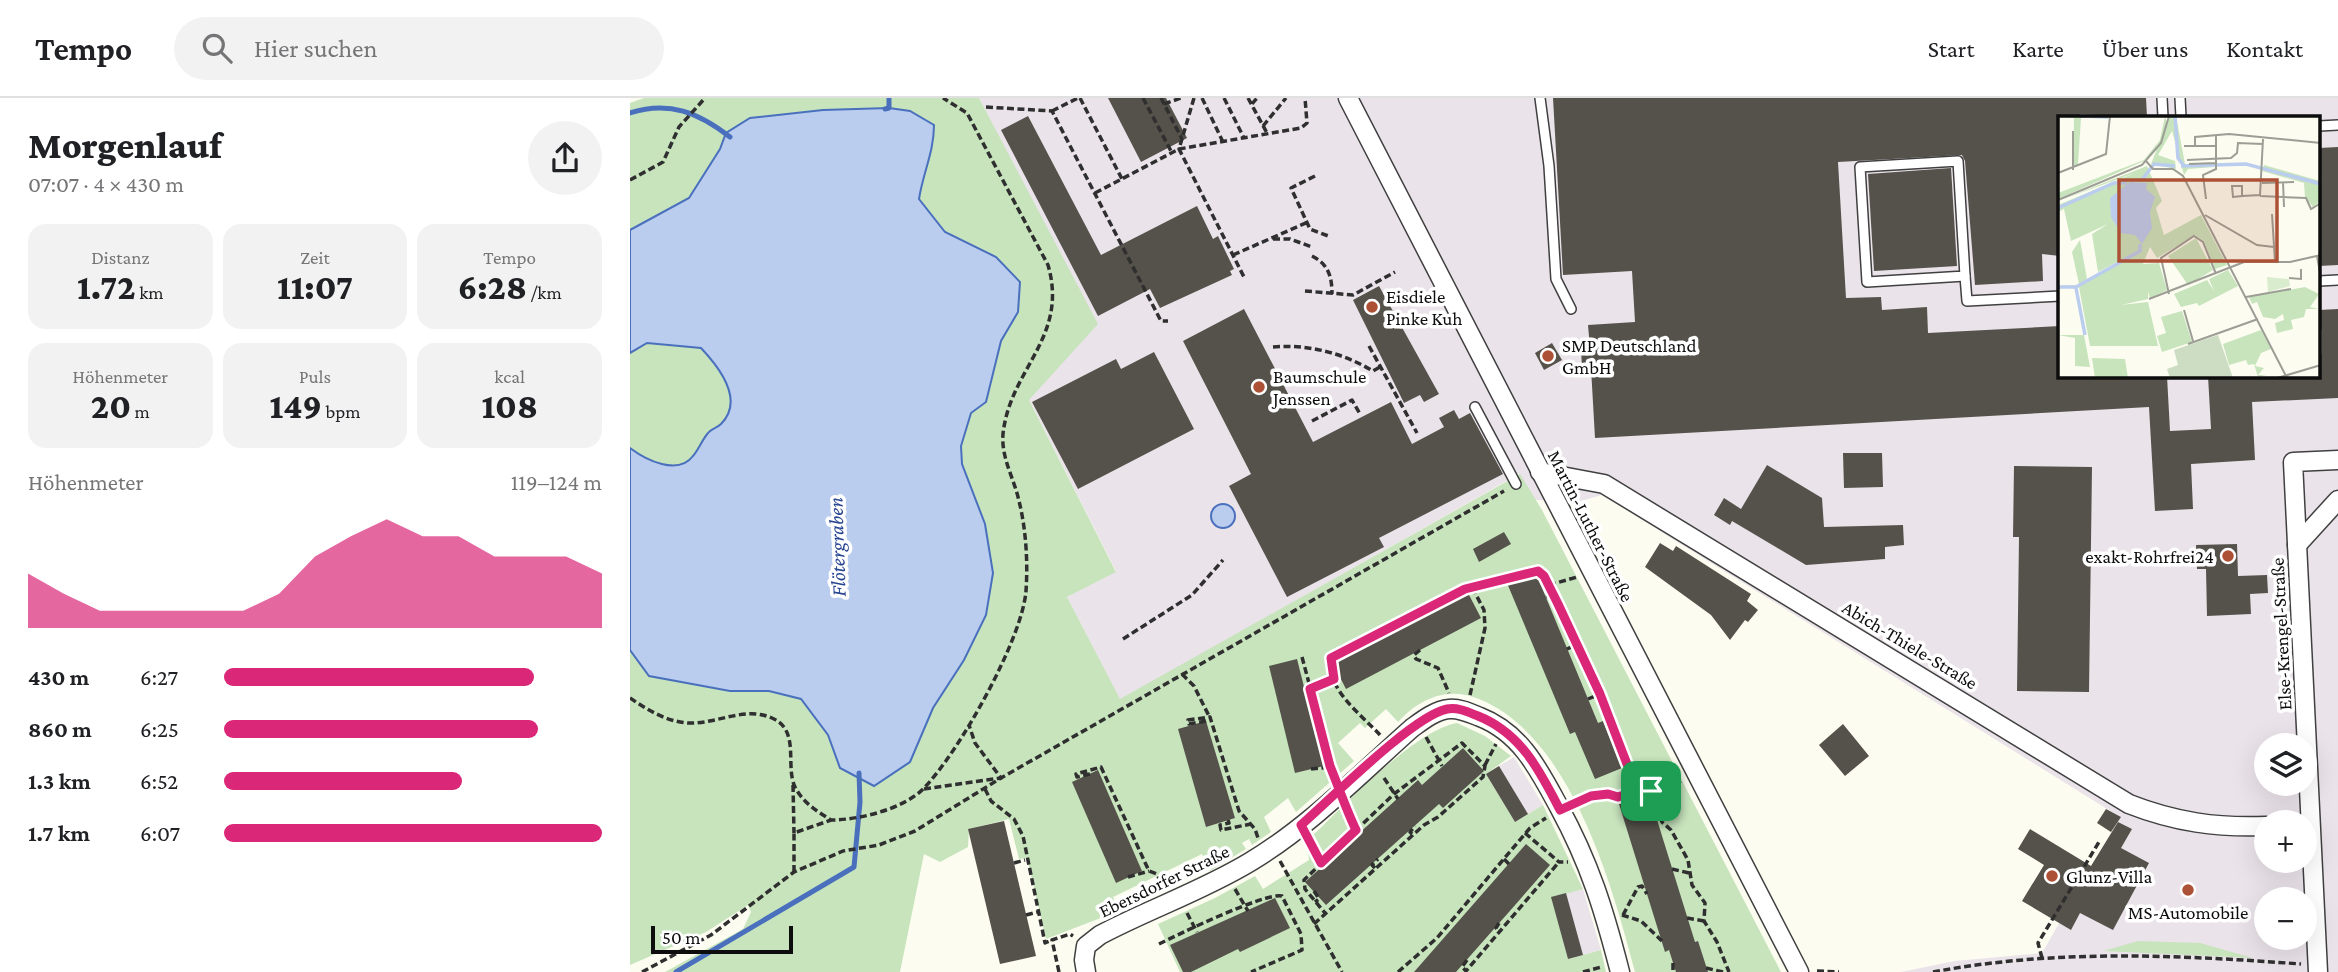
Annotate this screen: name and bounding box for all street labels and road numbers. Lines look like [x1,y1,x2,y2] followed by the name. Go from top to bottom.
[1544,447,1638,605] street label: Martin-Luther-Straße
[2267,557,2295,711] street label: Else-Krengel-Straße
[1839,596,1981,694] street label: Abich-Thiele-Straße
[1096,840,1232,922] street label: Ebersdorfer Straße

